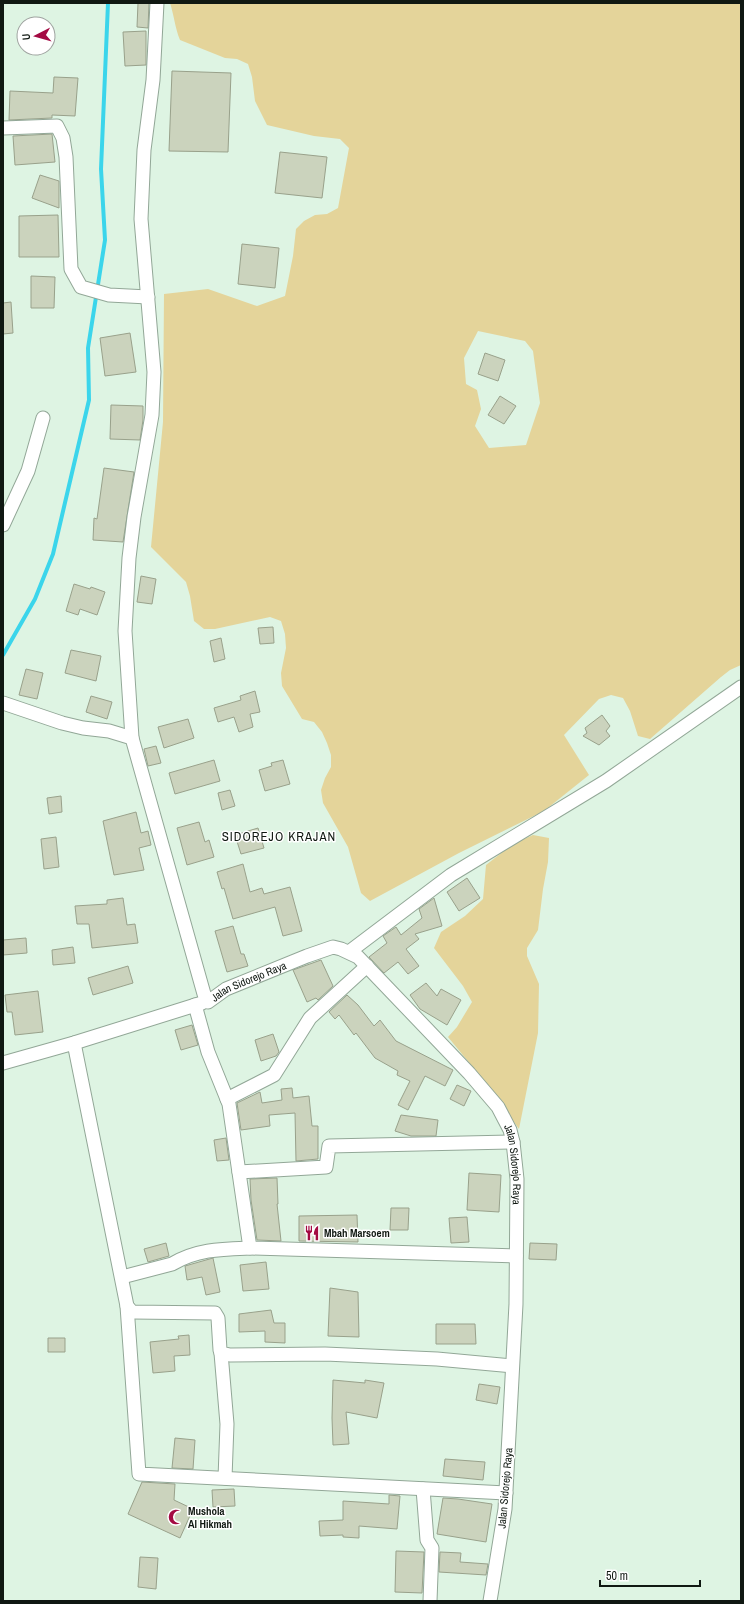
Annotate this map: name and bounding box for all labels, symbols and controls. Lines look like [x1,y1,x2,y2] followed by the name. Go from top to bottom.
[16,16,56,56] north arrow
[19,33,33,41] text: U
[222,828,336,845] district label: SIDOREJO KRAJAN
[208,958,288,1005] street label: Jalan Sidorejo Raya
[501,1121,524,1205] street label: Jalan Sidorejo Raya
[303,1224,321,1242] restaurant icon: Mbah Marsoem
[324,1226,390,1240] place label: Mbah Marsoem
[494,1447,516,1529] street label: Jalan Sidorejo Raya
[188,1504,232,1531] place label: Mushola Al Hikmah
[167,1508,185,1526] mosque icon: Mushola Al Hikmah
[600,1562,700,1588] scale bar
[606,1568,628,1584] text: 50 m

